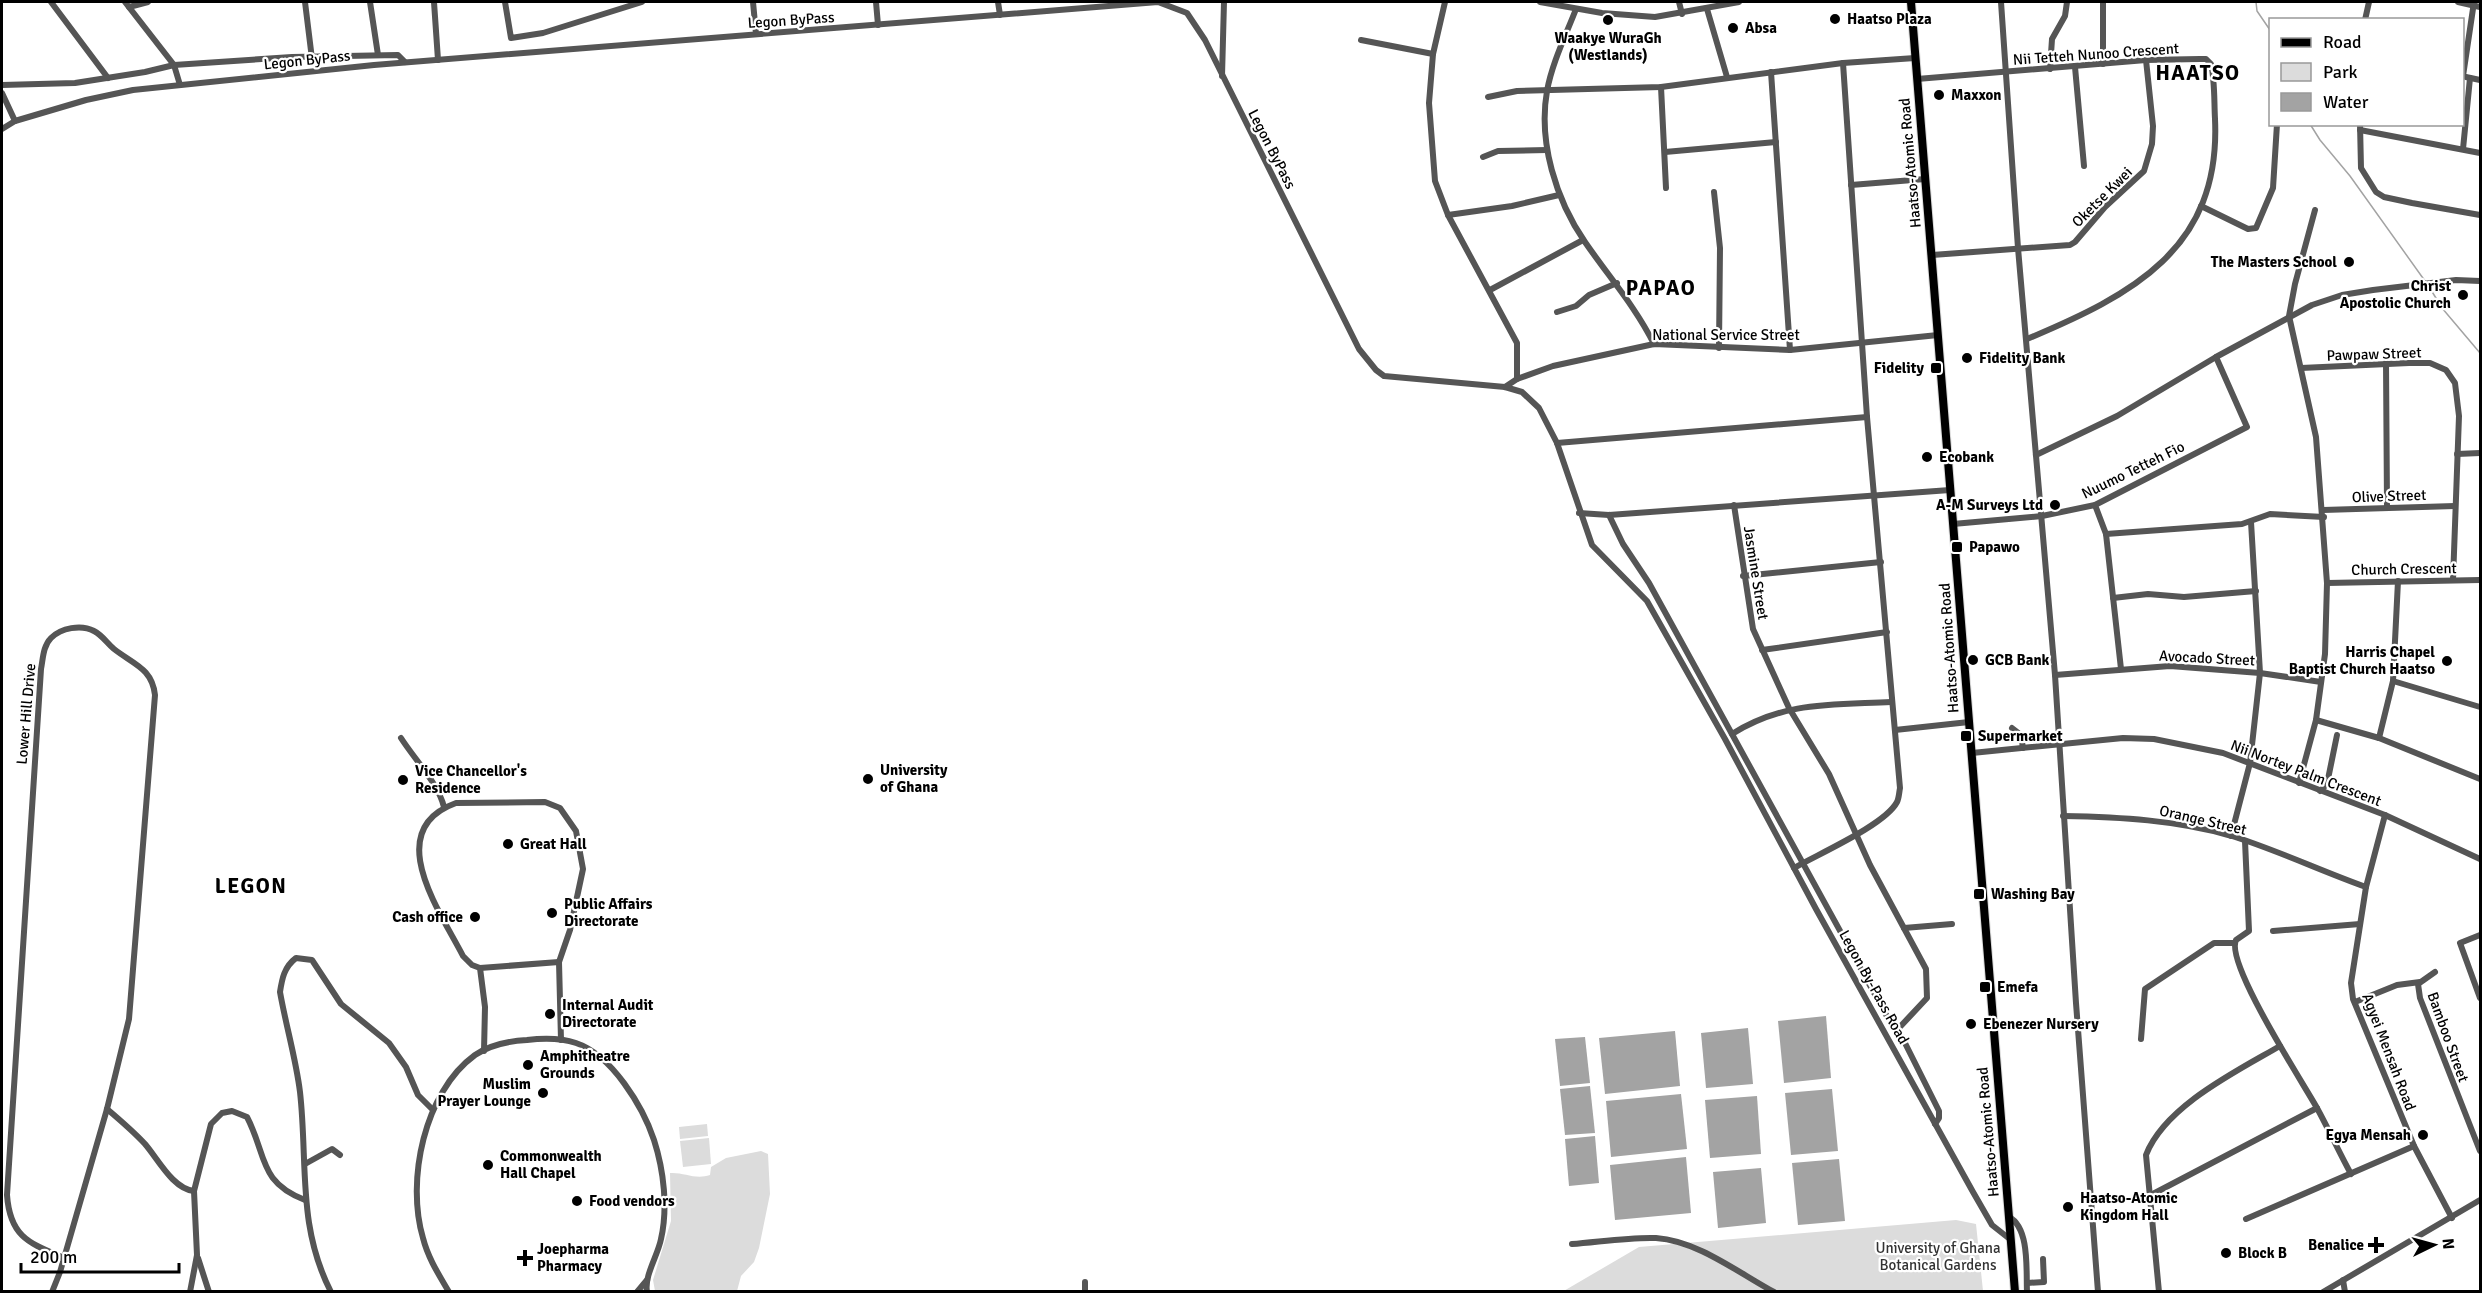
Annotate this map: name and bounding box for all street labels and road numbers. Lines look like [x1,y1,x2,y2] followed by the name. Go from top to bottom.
[747,8,835,32] street label: Legon ByPass
[2012,39,2180,69] street label: Nii Tetteh Nunoo Crescent
[263,46,352,73] street label: Legon ByPass
[1895,97,1925,229] street label: Haatso-Atomic Road
[1244,106,1300,192] street label: Legon ByPass
[2068,163,2136,231] street label: Oketse Kwei
[1652,326,1800,344] street label: National Service Street
[2326,343,2422,365] street label: Pawpaw Street
[2079,437,2188,503] street label: Nuumo Tetteh Fio
[2351,486,2427,506] street label: Olive Street
[1740,525,1772,621] street label: Jasmine Street
[2351,559,2457,579] street label: Church Crescent
[1935,582,1963,714] street label: Haatso-Atomic Road
[2159,646,2255,670] street label: Avocado Street
[13,663,39,765] street label: Lower Hill Drive
[2228,736,2384,810] street label: Nii Nortey Palm Crescent
[2158,801,2248,839] street label: Orange Street
[1835,927,1913,1047] street label: Legon By-Pass Road
[2423,990,2473,1084] street label: Bamboo Street
[2358,991,2420,1113] street label: Agyei Mensah Road
[1973,1066,2003,1198] street label: Haatso-Atomic Road

